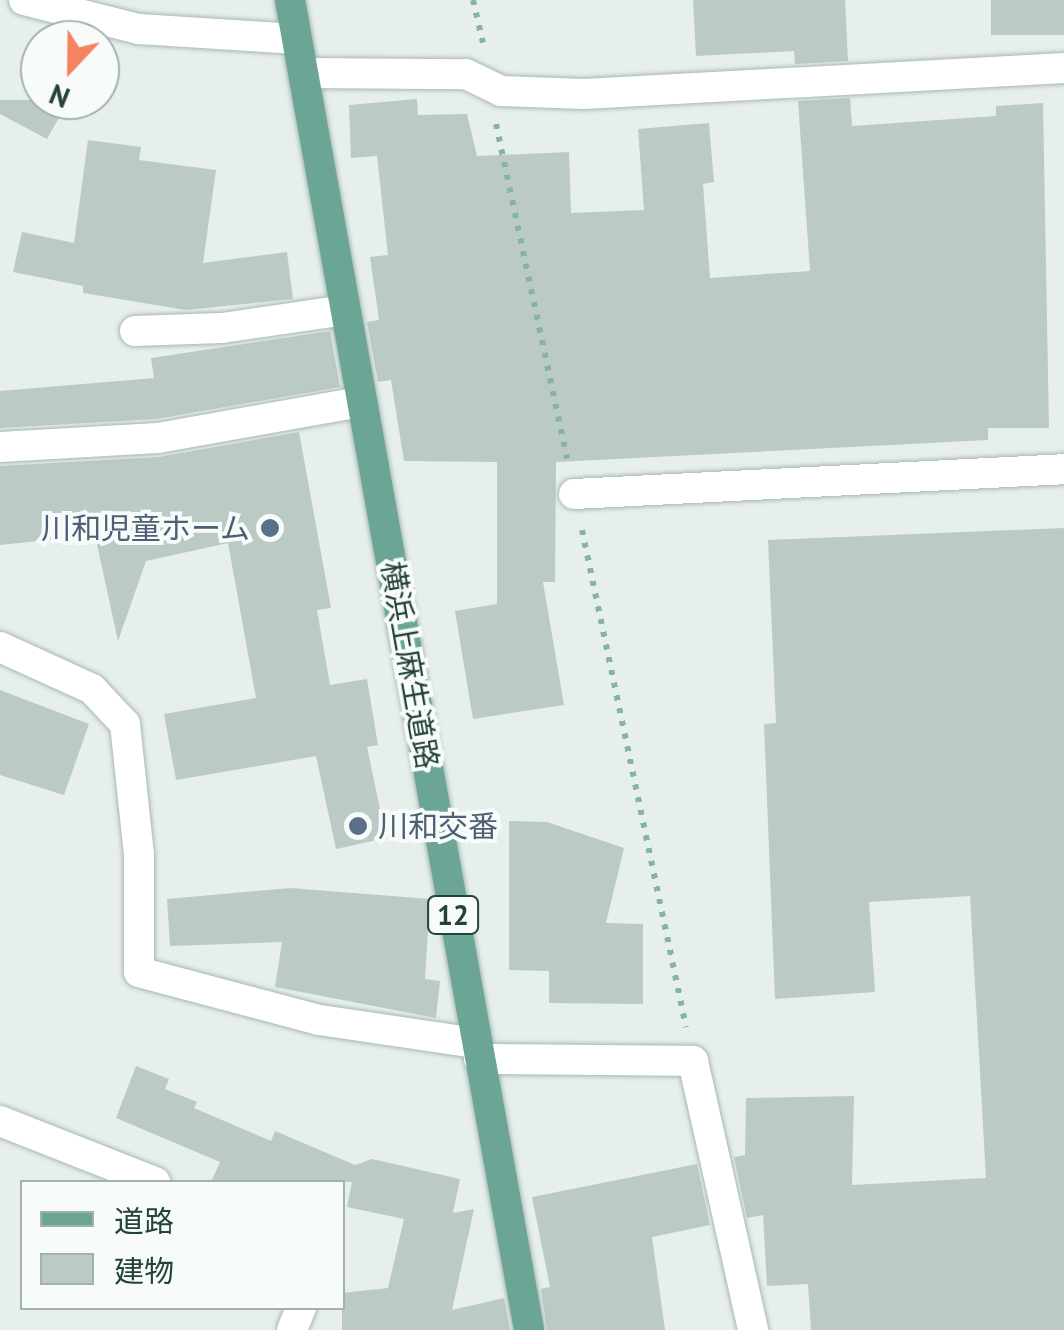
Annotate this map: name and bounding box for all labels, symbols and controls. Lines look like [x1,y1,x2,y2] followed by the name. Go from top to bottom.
[20,20,120,120] north arrow
[44,76,75,117] text: N
[40,510,250,546] place label: 川和児童ホーム
[259,517,281,539] marker: 川和児童ホーム
[374,558,446,772] street label: 横浜上麻生道路
[378,808,498,844] place label: 川和交番
[347,815,369,837] marker: 川和交番
[426,892,480,938] road number: 12
[20,1180,345,1310] legend
[114,1201,174,1240] text: 道路
[114,1251,174,1290] text: 建物

